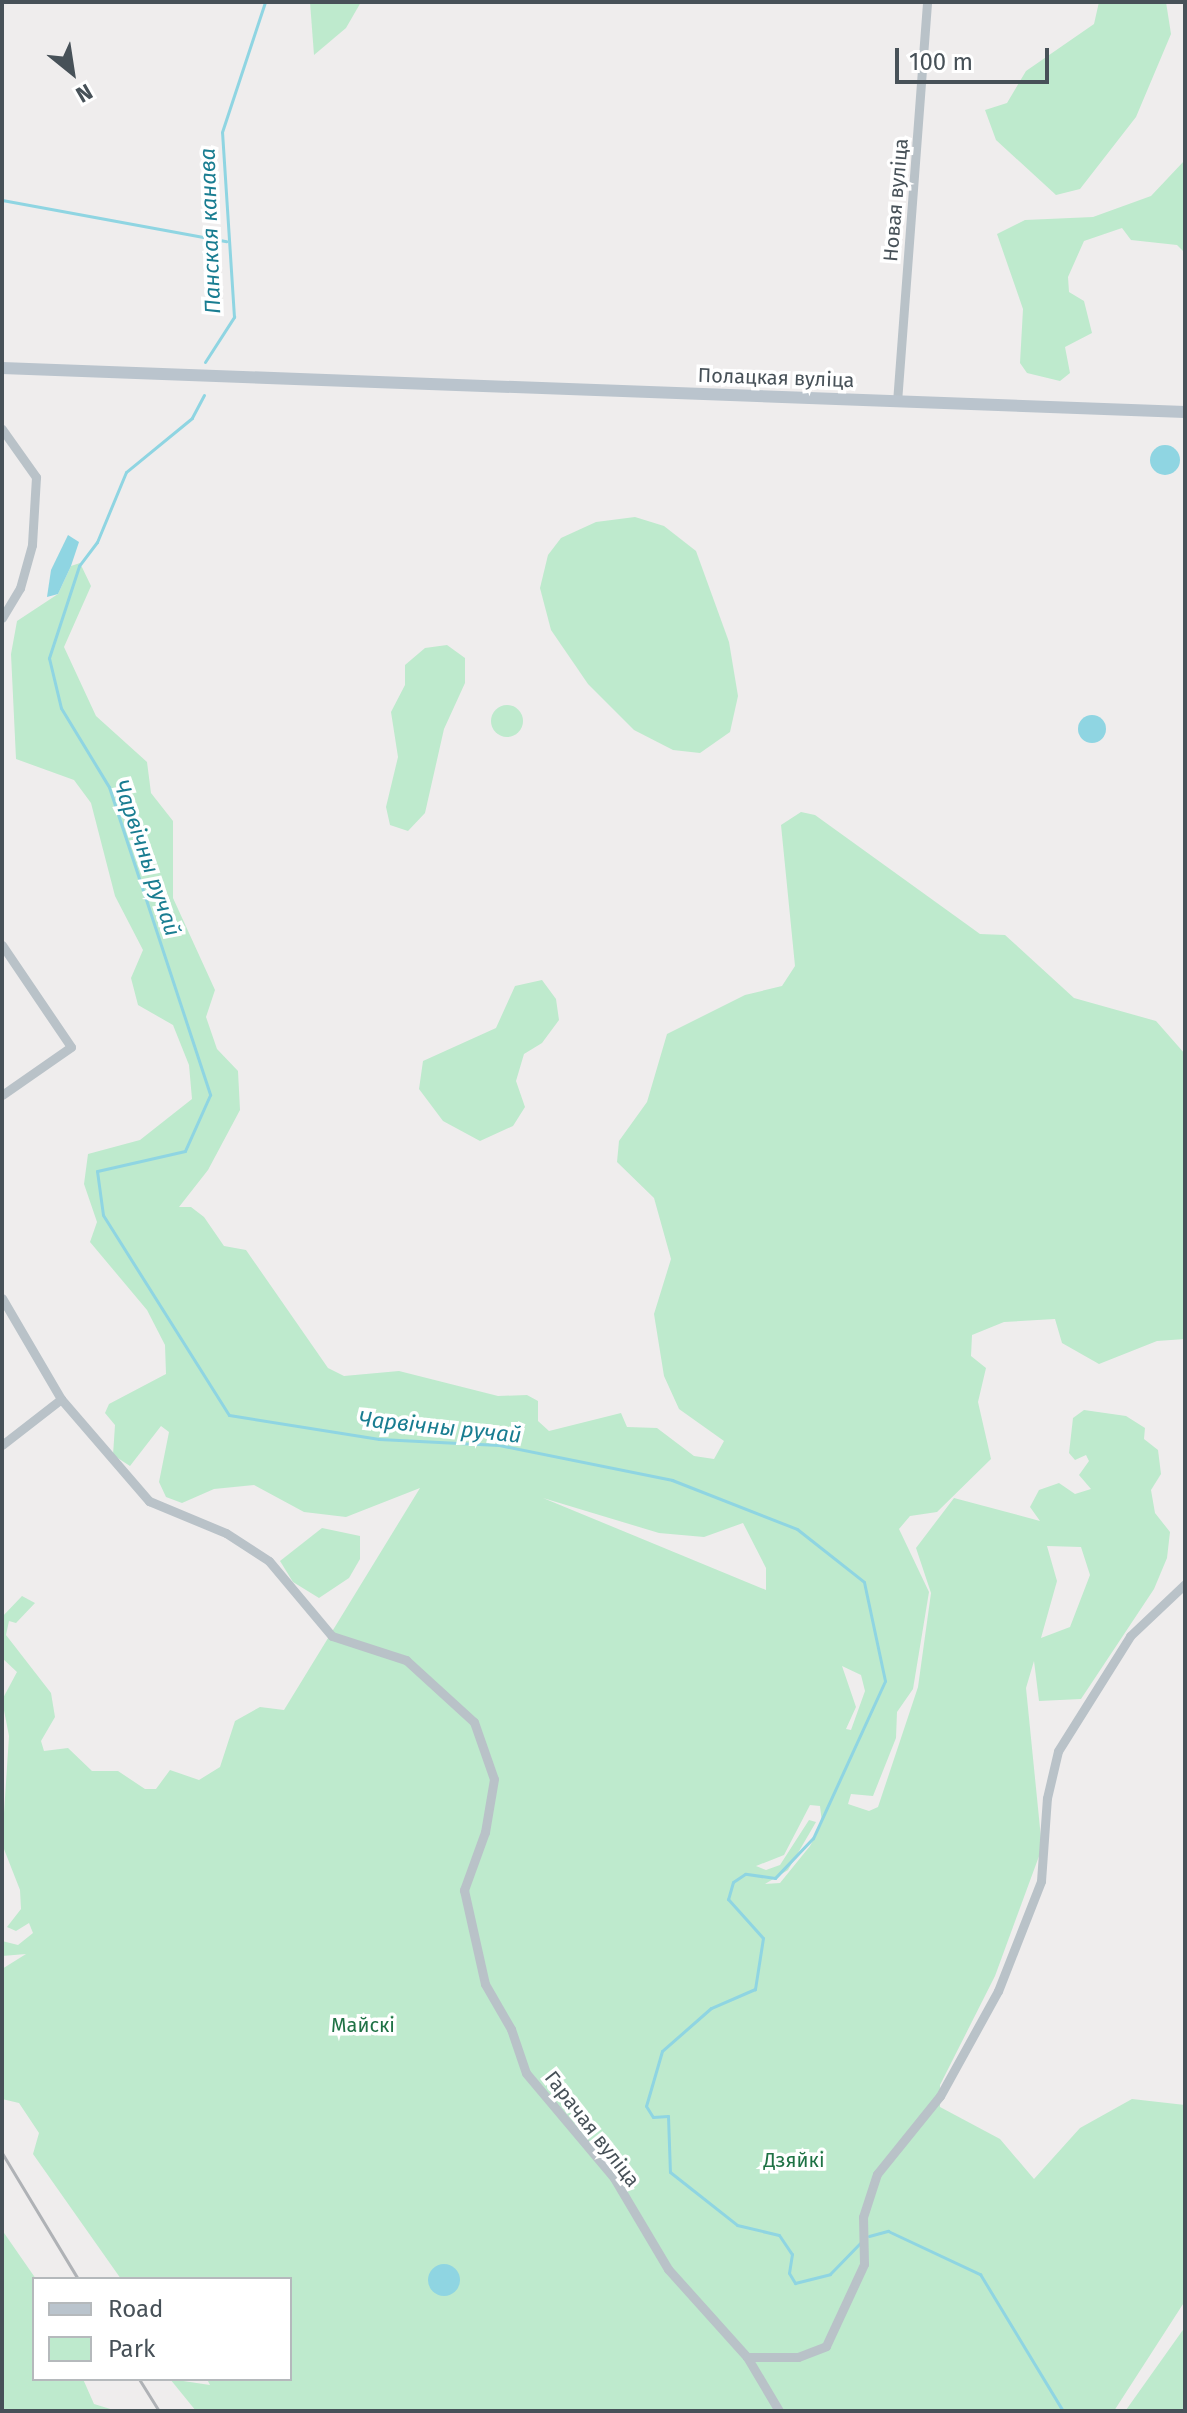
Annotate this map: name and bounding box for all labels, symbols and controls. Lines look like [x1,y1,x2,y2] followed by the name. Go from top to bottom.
[32,32,112,112] north arrow
[899,32,1053,82] scale bar
[909,48,973,76] text: 100 m
[71,78,97,109] text: N
[879,137,913,263] street label: Новая вуліца
[194,148,226,314] water label: Панская канава
[697,363,855,393] street label: Полацкая вуліца
[108,776,186,940] water label: Чарвічны ручай
[357,1405,523,1449] water label: Чарвічны ручай
[331,2013,395,2037] park label: Майскі
[539,2066,645,2192] street label: Гарачая вуліца
[763,2148,825,2172] park label: Дзяйкі
[32,2277,292,2381] legend
[108,2295,163,2323] text: Road
[108,2335,155,2363] text: Park

